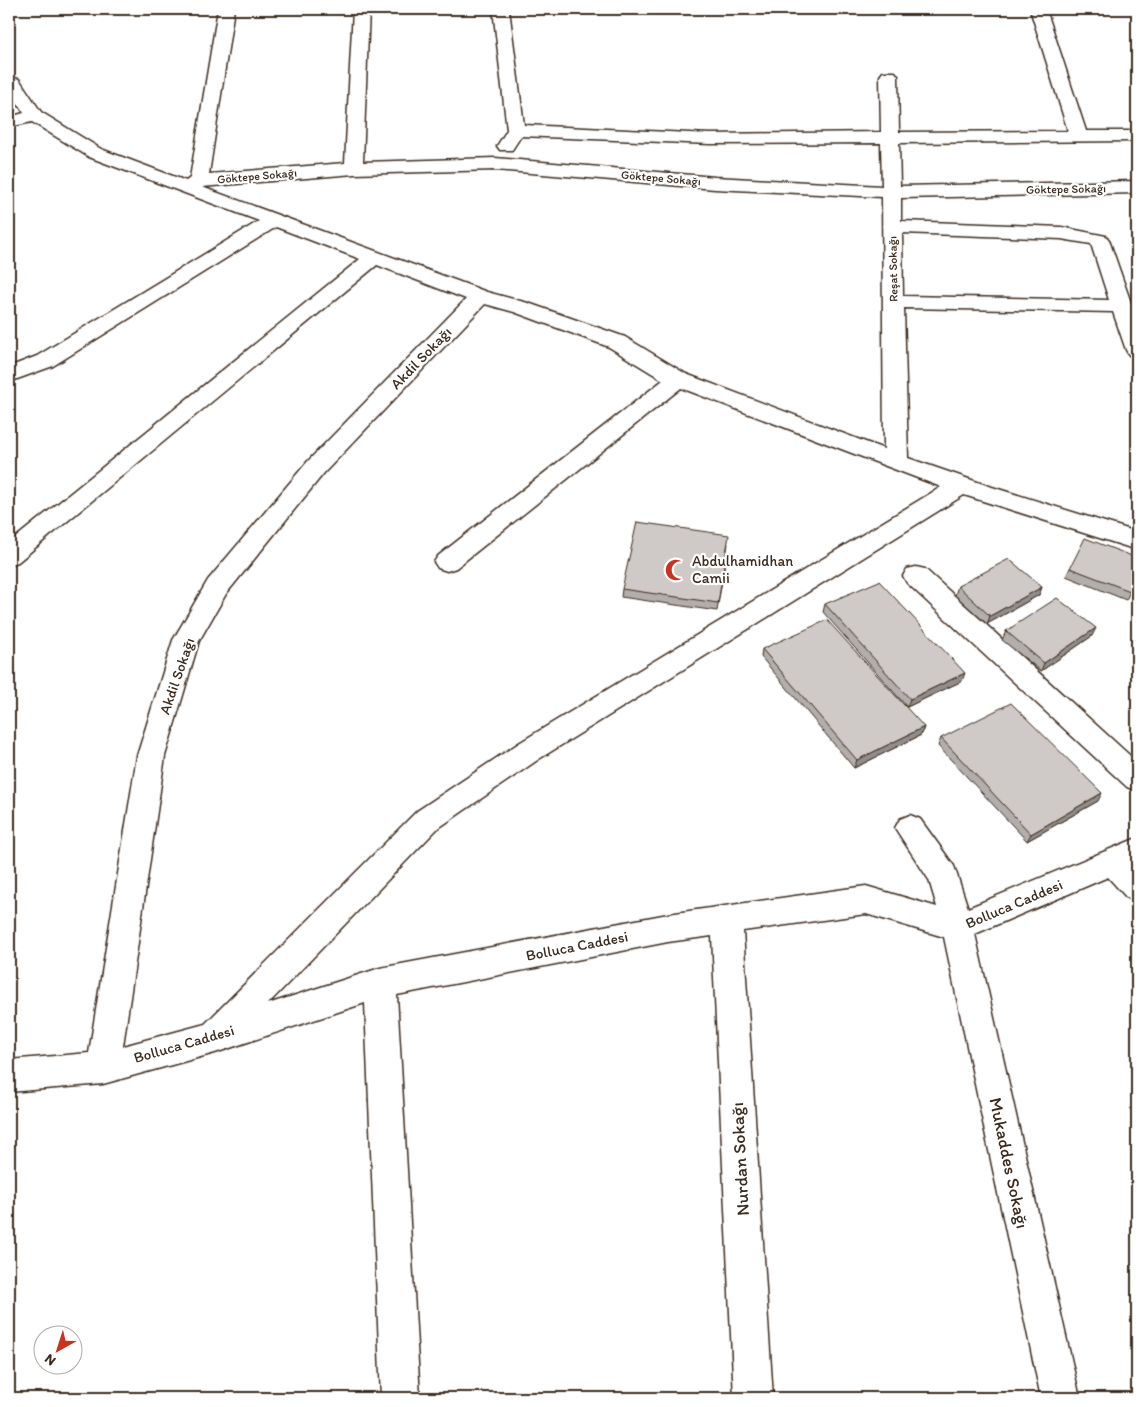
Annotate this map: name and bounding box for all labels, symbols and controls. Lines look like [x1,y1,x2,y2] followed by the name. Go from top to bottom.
[216,166,298,186] street label: Göktepe Sokağı
[620,168,702,188] street label: Göktepe Sokağı
[1026,181,1106,197] street label: Göktepe Sokağı
[885,236,901,302] street label: Reşat Sokağı
[387,323,455,393] street label: Akdil Sokağı
[692,552,793,587] place label: Abdulhamidhan Camii
[663,557,689,583] mosque icon: Abdulhamidhan Camii
[155,635,199,717] street label: Akdil Sokağı
[963,875,1065,933] street label: Bolluca Caddesi
[524,927,630,965] street label: Bolluca Caddesi
[132,1021,236,1067] street label: Bolluca Caddesi
[984,1095,1034,1231] street label: Mukaddes Sokağı
[726,1102,754,1216] street label: Nurdan Sokağı
[32,1324,82,1374] north arrow
[41,1350,59,1369] text: N

